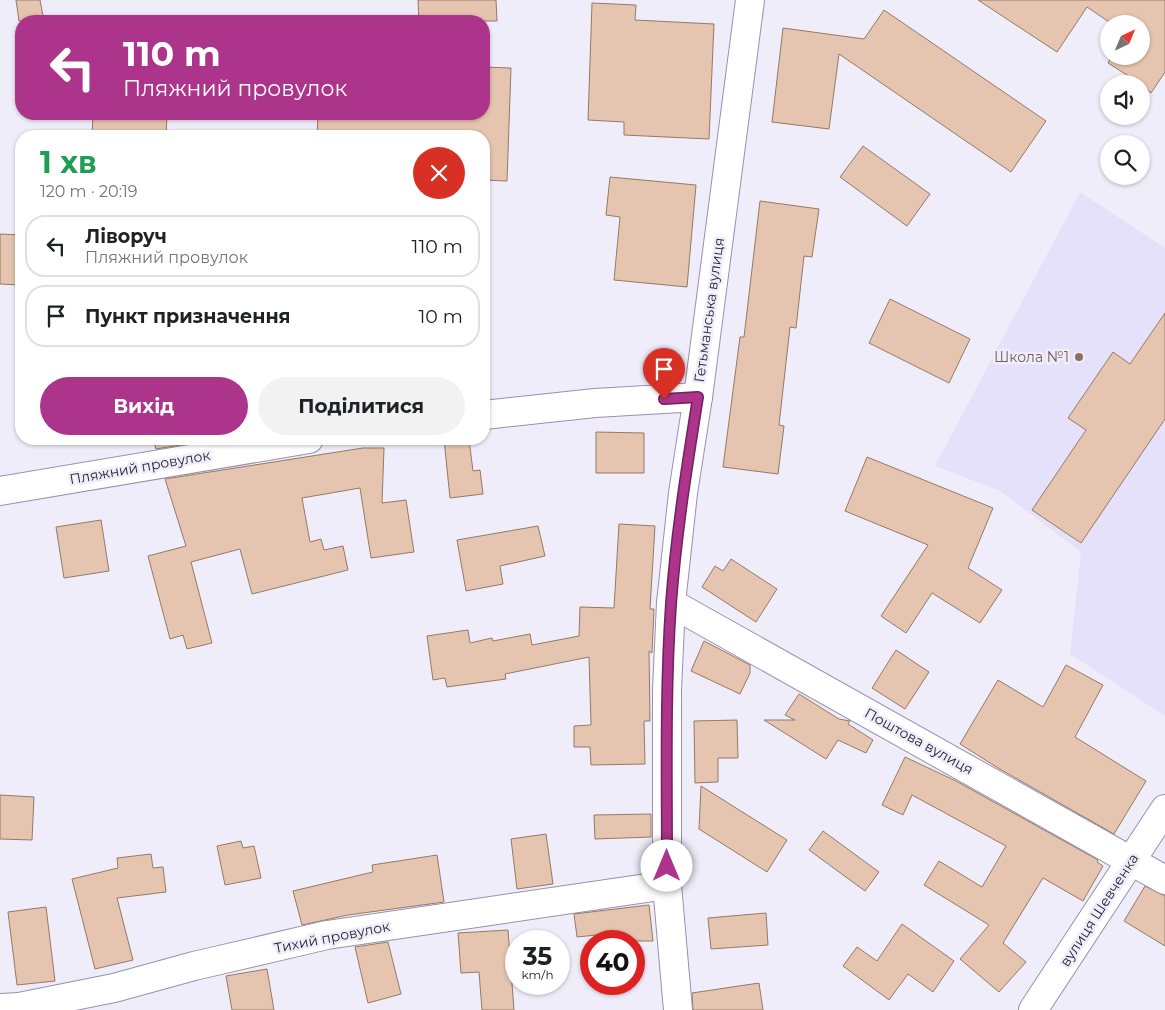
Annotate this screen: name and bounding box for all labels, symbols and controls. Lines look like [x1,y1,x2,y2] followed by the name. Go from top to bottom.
[1100,15,1150,65] north arrow
[1100,15,1150,185] map controls
[123,32,221,75] text: 110 m
[40,35,105,100] icon: left
[123,75,347,102] text: Пляжний провулок
[1100,75,1150,125] button: sound
[1100,135,1150,185] button: search
[40,144,97,181] text: 1 хв
[413,147,465,199] button: close
[40,182,138,201] text: 120 m · 20:19
[85,225,167,248] text: Ліворуч
[42,232,70,260] icon: left
[412,235,463,258] text: 110 m
[690,236,728,384] street label: Гетьманська вулиця
[85,248,248,267] text: Пляжний провулок
[42,302,70,330] icon: arrive
[85,305,291,328] text: Пункт призначення
[418,305,463,328] text: 10 m
[643,348,685,399] pin
[994,348,1069,366] place label: Школа №1
[1073,351,1085,363] marker: Школа №1
[650,355,678,383] icon: arrive
[40,377,248,435] button: Вихід
[258,377,465,435] button: Поділитися
[68,446,212,488] street label: Пляжний провулок
[861,704,977,778] street label: Поштова вулиця
[640,839,692,891] position arrow
[1056,850,1142,970] street label: вулиця Шевченка
[272,917,392,957] street label: Тихий провулок
[580,930,645,995] speed limit sign: 40
[523,941,552,971] text: 35
[521,967,554,982] text: km/h

